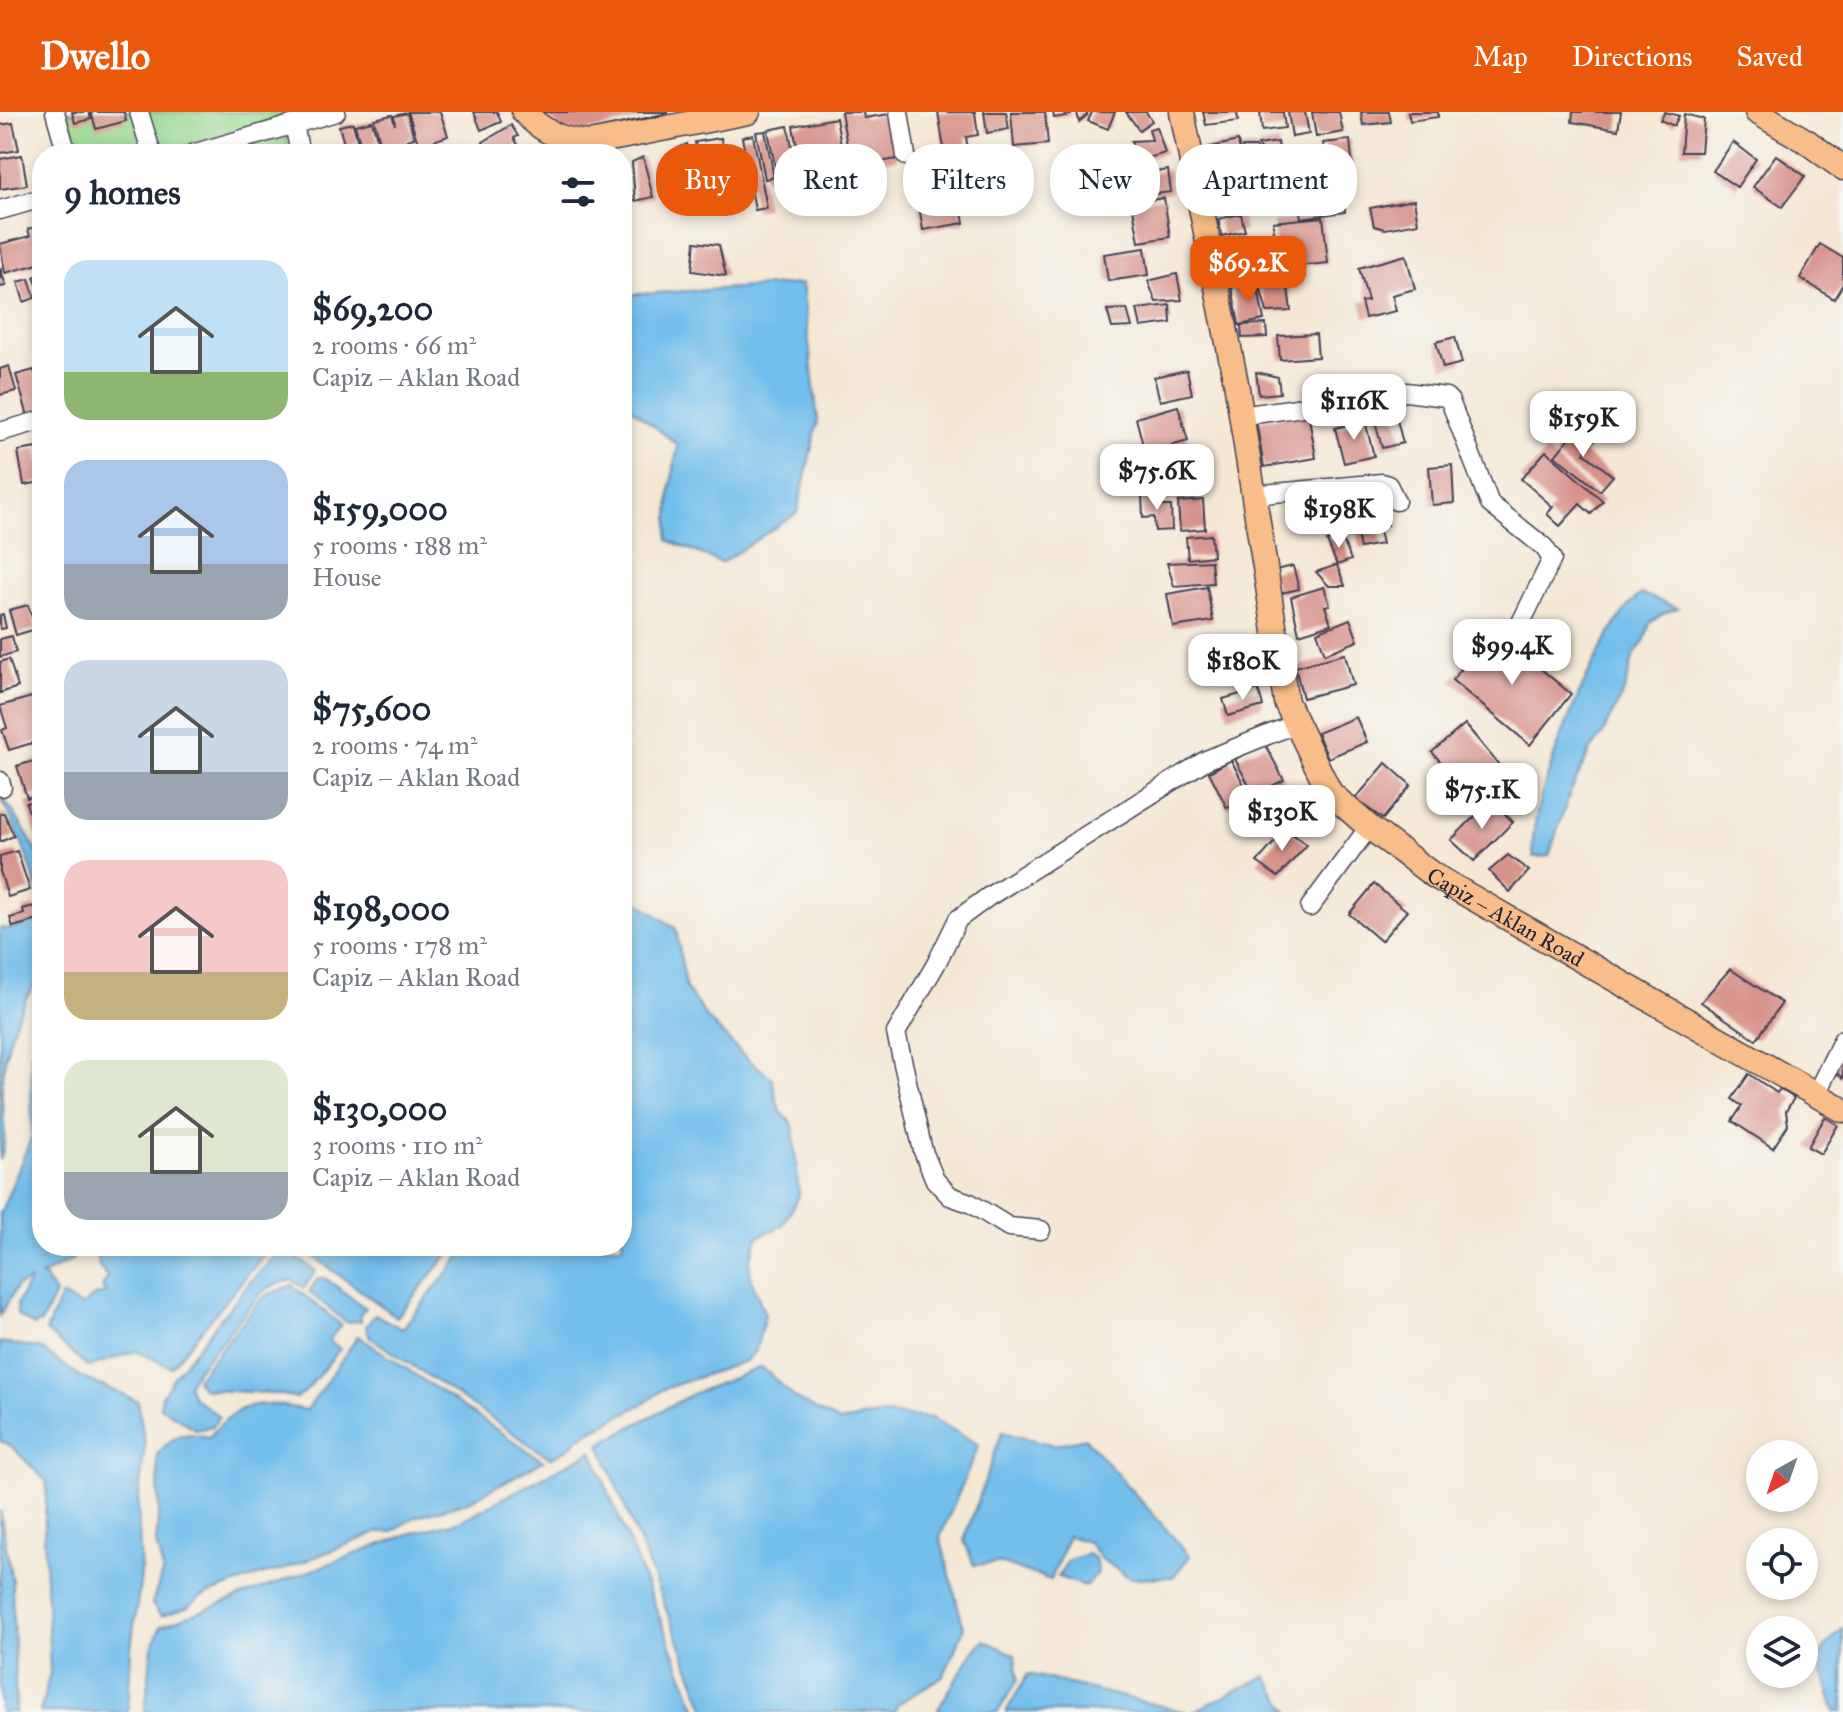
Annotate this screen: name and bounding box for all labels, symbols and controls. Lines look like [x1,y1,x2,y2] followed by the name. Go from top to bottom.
[40,33,150,79] text: Dwello
[1473,39,1528,74] text: Map
[1572,39,1693,74] text: Directions
[1737,39,1803,74] text: Saved
[656,144,758,216] chip: Buy
[774,144,887,216] chip: Rent
[903,144,1034,216] chip: Filters
[1050,144,1160,216] chip: New
[1176,144,1357,216] chip: Apartment
[556,170,600,214] icon: filters
[64,172,181,213] text: 9 homes
[1183,236,1313,304] pin: $69.2K
[1208,246,1288,278] text: $69.2K
[312,288,433,329] text: $69,200
[128,292,224,388] icon: home
[312,329,476,361] text: 2 rooms · 66 m²
[312,361,520,393] text: Capiz – Aklan Road
[1298,374,1410,442] pin: $116K
[1320,384,1388,416] text: $116K
[1527,391,1639,459] pin: $159K
[1548,401,1618,433] text: $159K
[1092,444,1222,512] pin: $75.6K
[1118,454,1196,486] text: $75.6K
[1283,482,1395,550] pin: $198K
[312,488,448,529] text: $159,000
[128,492,224,588] icon: home
[1303,492,1375,524] text: $198K
[312,529,487,561] text: 5 rooms · 188 m²
[312,561,382,593] text: House
[1447,619,1577,687] pin: $99.4K
[1471,629,1553,661] text: $99.4K
[1187,634,1299,702] pin: $180K
[1206,644,1280,676] text: $180K
[312,688,431,729] text: $75,600
[128,692,224,788] icon: home
[312,729,478,761] text: 2 rooms · 74 m²
[312,761,520,793] text: Capiz – Aklan Road
[1417,763,1547,831] pin: $75.1K
[1444,773,1520,805] text: $75.1K
[1226,785,1338,853] pin: $130K
[1247,795,1317,827] text: $130K
[1423,861,1589,972] street label: Capiz – Aklan Road
[312,888,450,929] text: $198,000
[128,892,224,988] icon: home
[312,929,487,961] text: 5 rooms · 178 m²
[312,961,520,993] text: Capiz – Aklan Road
[312,1088,447,1129] text: $130,000
[128,1092,224,1188] icon: home
[312,1129,483,1161] text: 3 rooms · 110 m²
[312,1161,520,1193] text: Capiz – Aklan Road
[1746,1440,1818,1512] north arrow
[1746,1440,1818,1688] map controls
[1746,1528,1818,1600] button: locate
[1746,1616,1818,1688] button: layers

